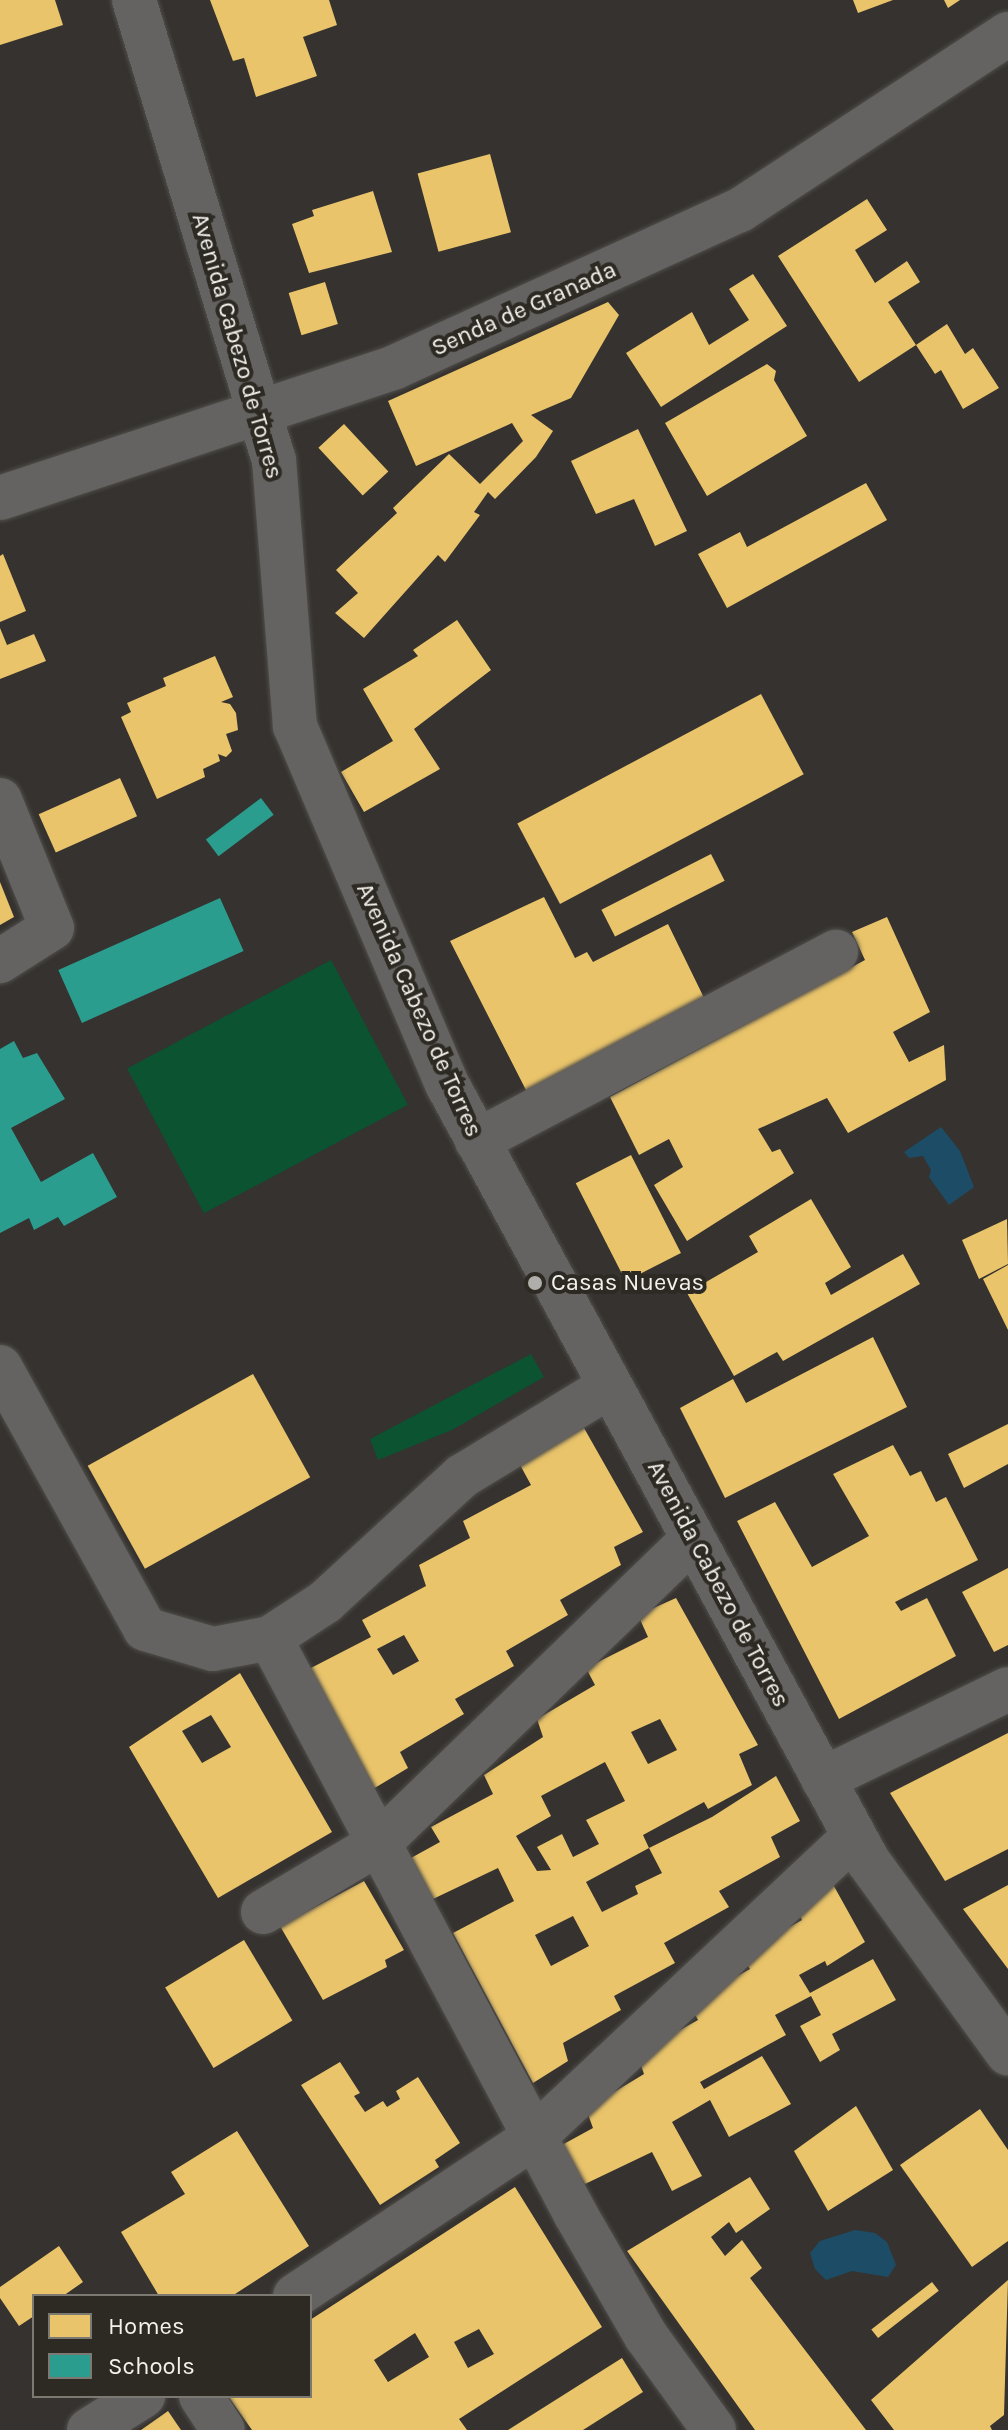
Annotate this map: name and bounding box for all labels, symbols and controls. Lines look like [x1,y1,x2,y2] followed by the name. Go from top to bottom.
[185,210,289,482] street label: Avenida Cabezo de Torres
[427,255,621,363] street label: Senda de Granada
[350,879,488,1141] street label: Avenida Cabezo de Torres
[551,1269,704,1297] place label: Casas Nuevas
[526,1274,544,1292] marker: Casas Nuevas
[641,1456,795,1712] street label: Avenida Cabezo de Torres
[32,2294,312,2398] legend
[108,2312,185,2340] text: Homes
[108,2352,195,2380] text: Schools

